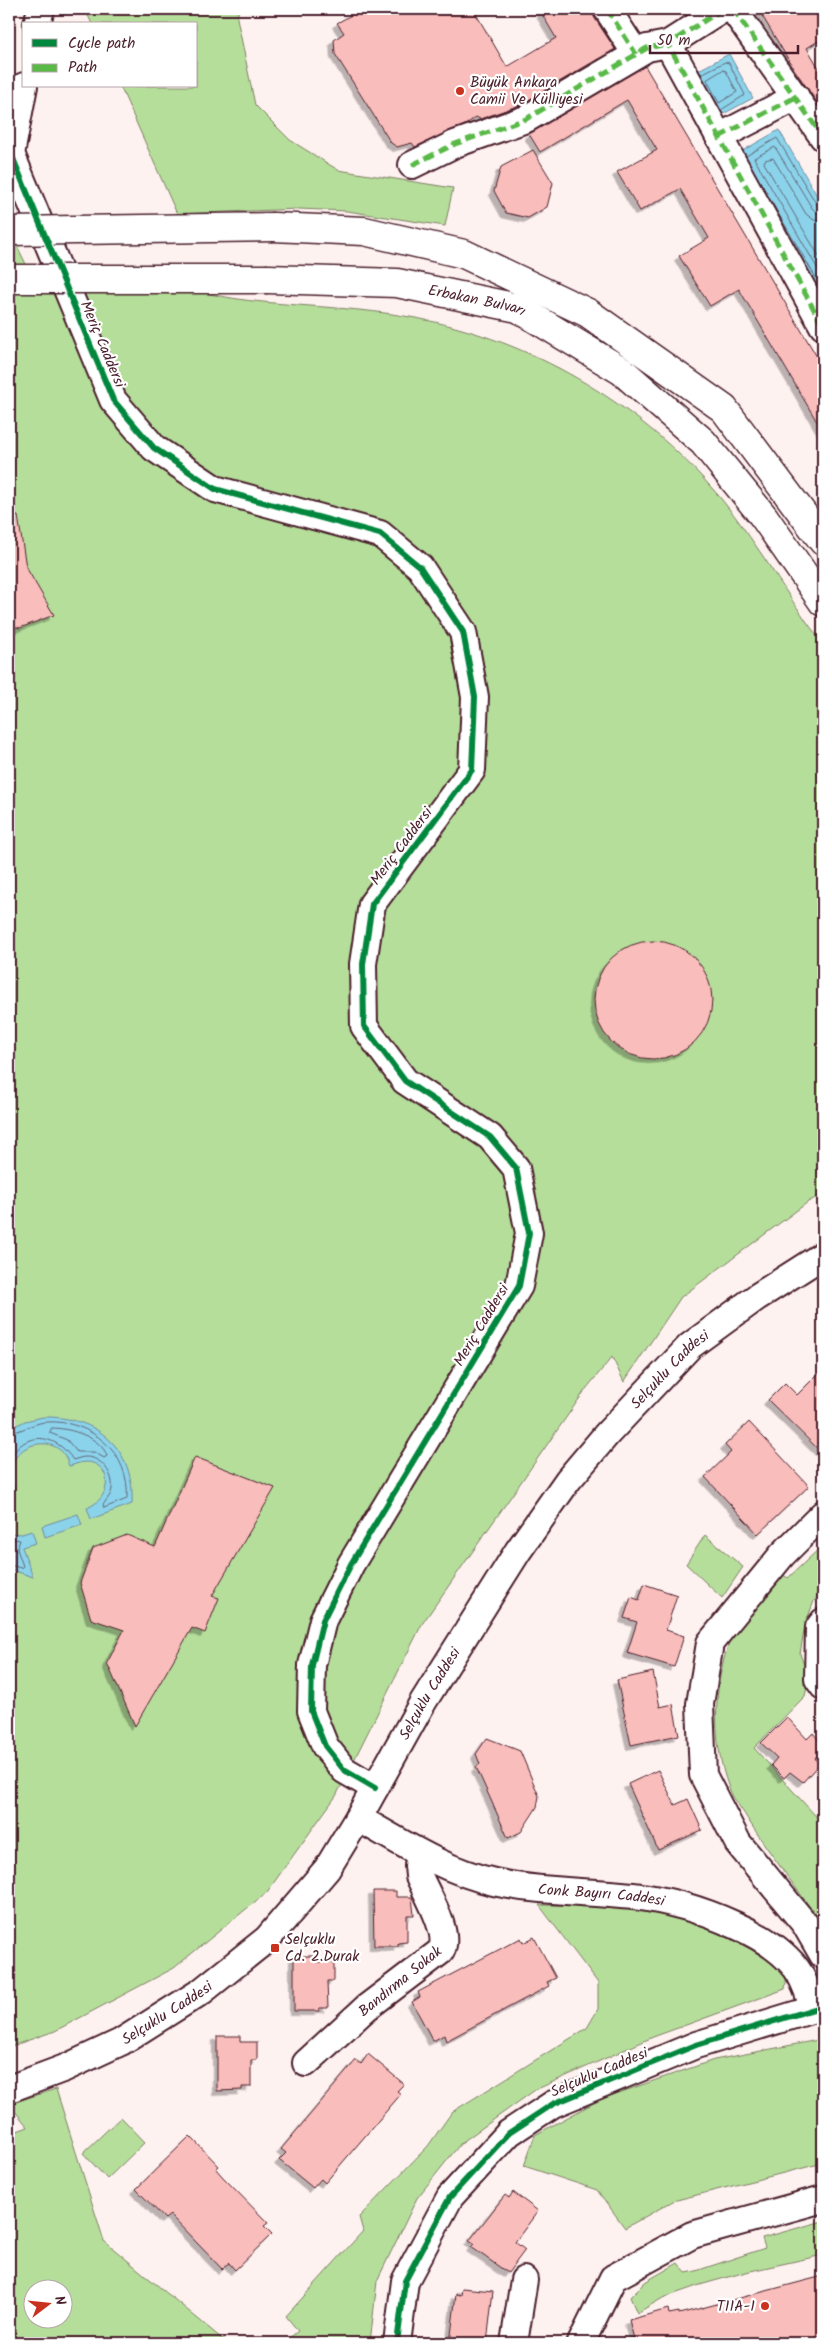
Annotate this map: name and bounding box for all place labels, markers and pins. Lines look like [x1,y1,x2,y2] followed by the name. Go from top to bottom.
[470,71,584,112] place label: Büyük Ankara Camii Ve Külliyesi
[454,85,466,97] marker: Büyük Ankara Camii Ve Külliyesi
[285,1928,360,1969] place label: Selçuklu Cd. 2.Durak
[269,1942,281,1954] marker: Selçuklu Cd. 2.Durak
[717,2295,755,2319] place label: T11A-1
[759,2300,771,2312] marker: T11A-1

